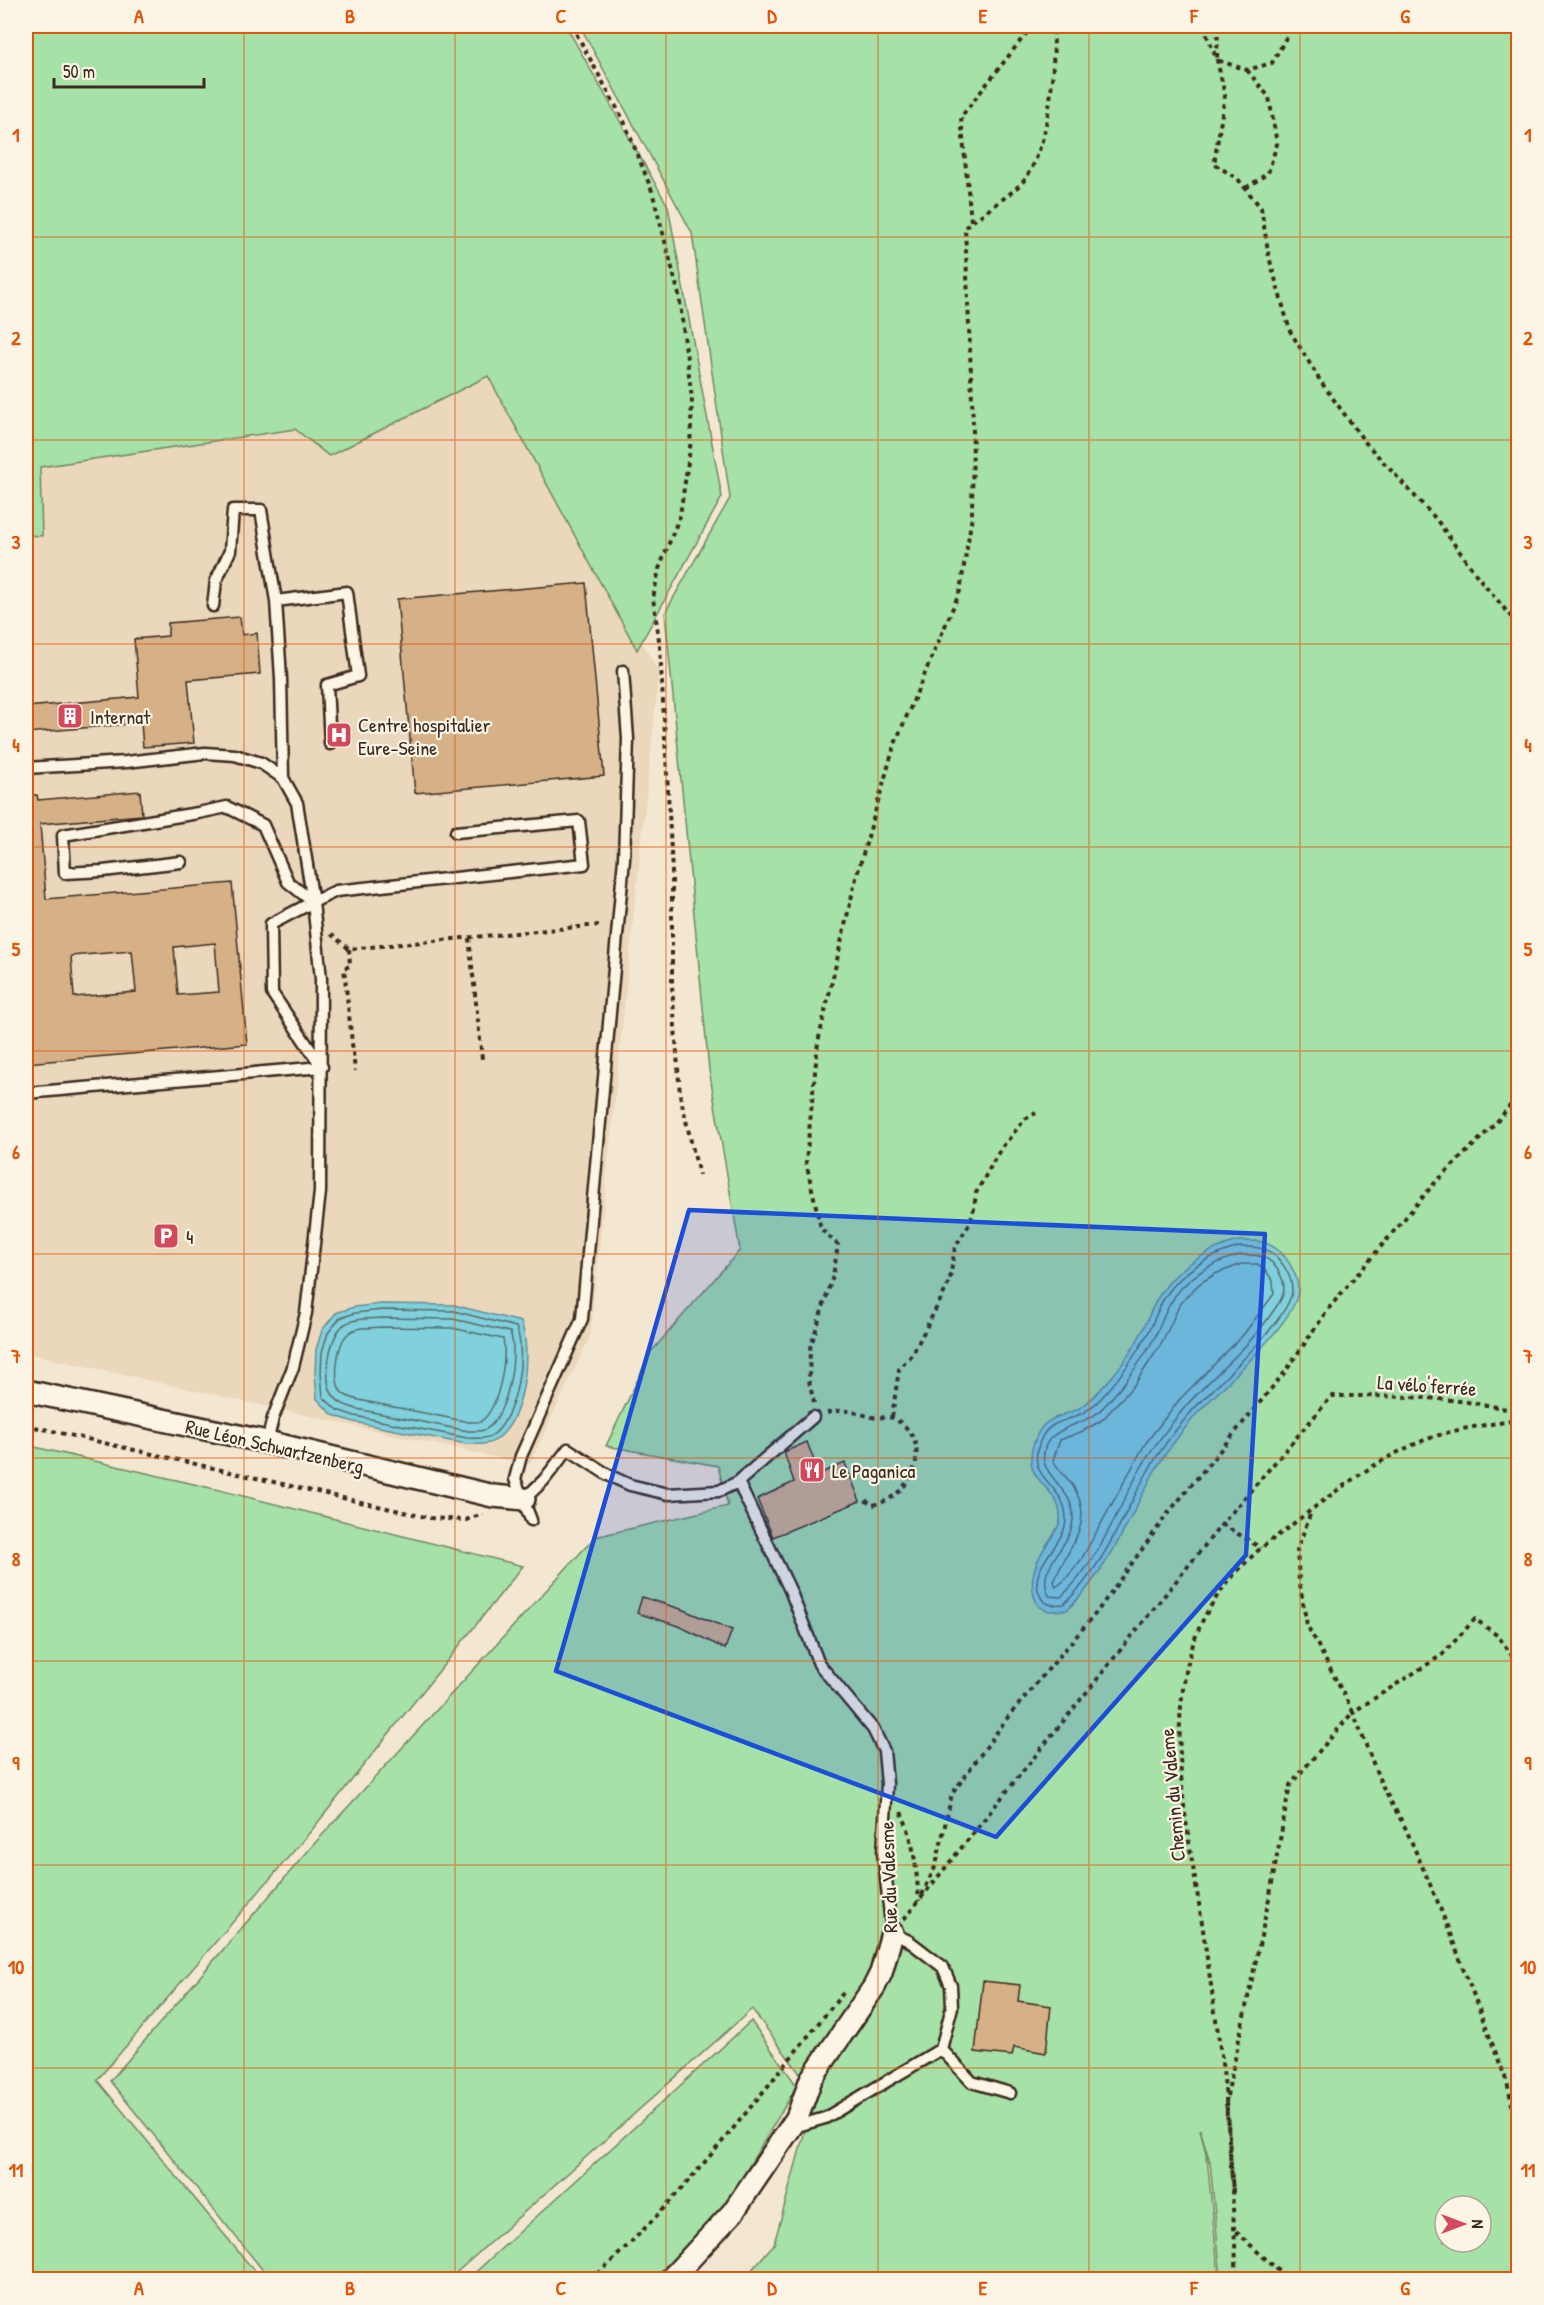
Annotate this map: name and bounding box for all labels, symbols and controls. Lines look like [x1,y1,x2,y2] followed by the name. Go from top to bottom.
[134,2,144,29] text: A
[345,2,355,29] text: B
[556,2,567,29] text: C
[767,2,777,29] text: D
[979,2,988,29] text: E
[1189,2,1199,29] text: F
[1400,2,1410,29] text: G
[54,51,204,89] scale bar
[63,59,95,84] text: 50 m
[12,121,20,148] text: 1
[1524,121,1532,148] text: 1
[11,324,21,351] text: 2
[1523,324,1533,351] text: 2
[12,528,21,555] text: 3
[1524,528,1533,555] text: 3
[55,701,85,731] building icon: Internat
[90,703,151,730] place label: Internat
[358,711,491,761] place label: Centre hospitalier Eure-Seine
[324,720,354,750] hospital icon: Centre hospitalier Eure-Seine
[12,731,20,758] text: 4
[1524,731,1532,758] text: 4
[12,935,21,962] text: 5
[1524,935,1533,962] text: 5
[12,1138,20,1165] text: 6
[1524,1138,1532,1165] text: 6
[151,1221,181,1251] parking icon: 4
[186,1223,194,1250] place label: 4
[10,1342,21,1369] text: 7
[1522,1342,1533,1369] text: 7
[1377,1368,1477,1402] street label: La vélo'ferrée
[183,1412,367,1480] street label: Rue Léon Schwartzenberg
[797,1455,827,1485] restaurant icon: Le Paganica
[832,1457,915,1484] place label: Le Paganica
[12,1545,21,1572] text: 8
[1524,1545,1533,1572] text: 8
[1153,1727,1191,1863] street label: Chemin du Valeme
[12,1749,20,1776] text: 9
[1524,1749,1532,1776] text: 9
[873,1821,903,1933] street label: Rue du Valesme
[8,1953,24,1980] text: 10
[1520,1953,1536,1980] text: 10
[9,2156,23,2183] text: 11
[1521,2156,1535,2183] text: 11
[1433,2194,1493,2254] north arrow
[1467,2220,1489,2229] text: N
[134,2274,144,2301] text: A
[345,2274,355,2301] text: B
[556,2274,567,2301] text: C
[767,2274,777,2301] text: D
[979,2274,988,2301] text: E
[1189,2274,1199,2301] text: F
[1400,2274,1410,2301] text: G

